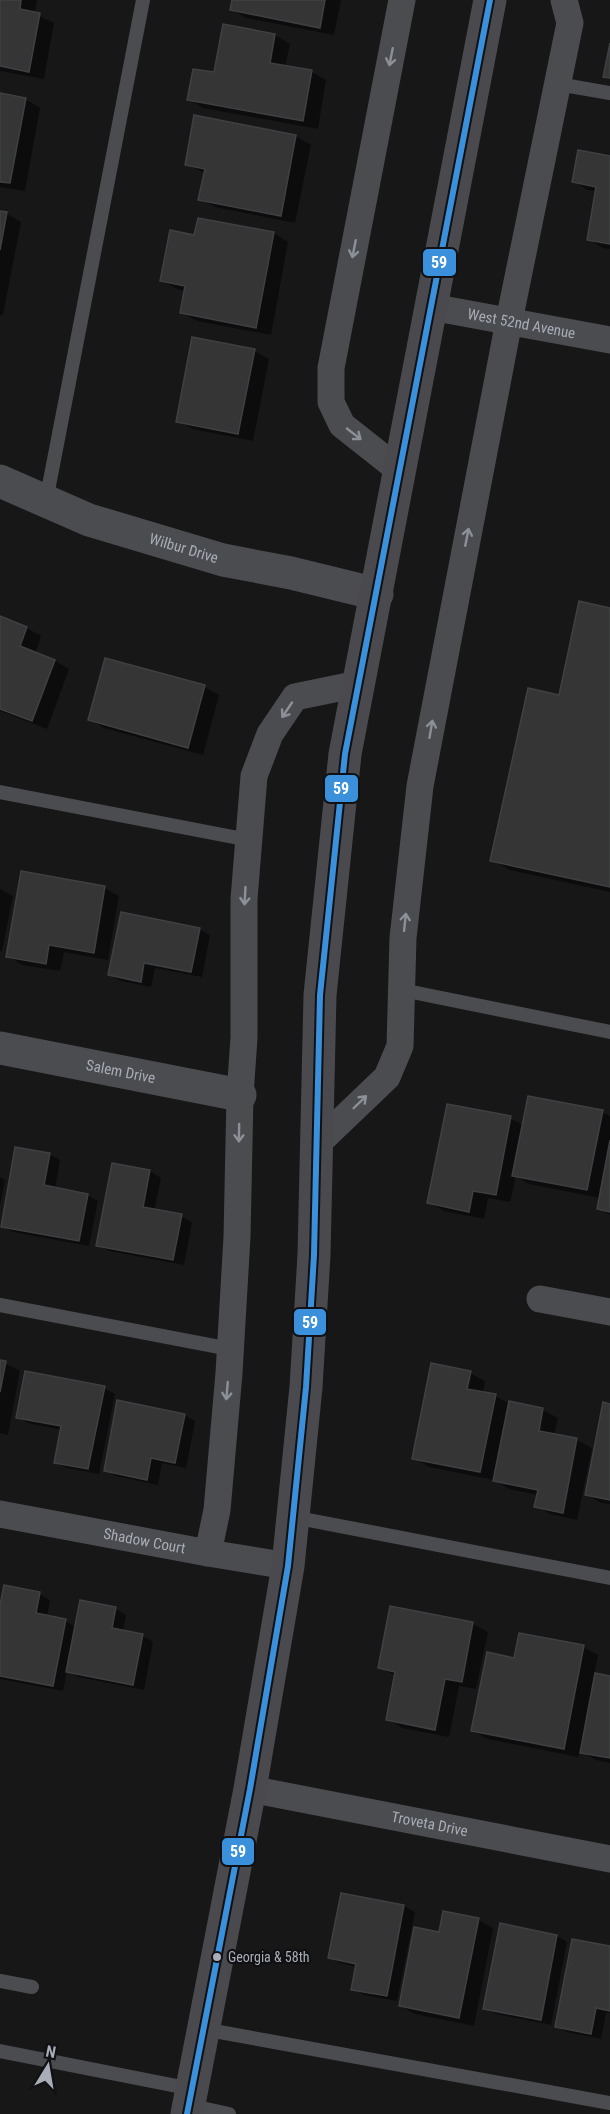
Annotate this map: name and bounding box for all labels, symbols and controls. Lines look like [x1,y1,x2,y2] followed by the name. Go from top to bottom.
[385,47,396,67] one-way arrow
[348,239,359,258] one-way arrow
[422,248,457,277] line badge: 59
[431,253,447,272] text: 59
[466,305,577,342] street label: West 52nd Avenue
[345,427,361,440] one-way arrow
[462,528,473,547] one-way arrow
[147,529,220,567] street label: Wilbur Drive
[280,701,293,718] one-way arrow
[426,719,437,739] one-way arrow
[324,774,359,803] line badge: 59
[333,779,349,798] text: 59
[239,886,250,906] one-way arrow
[400,912,411,932] one-way arrow
[85,1056,157,1087] street label: Salem Drive
[352,1096,367,1110] one-way arrow
[234,1123,245,1143] one-way arrow
[293,1308,327,1336] line badge: 59
[302,1313,318,1332] text: 59
[221,1380,232,1400] one-way arrow
[102,1525,187,1558] street label: Shadow Court
[390,1808,469,1840] street label: Troveta Drive
[221,1837,255,1866] line badge: 59
[230,1842,246,1861] text: 59
[228,1949,310,1965] place label: Georgia & 58th
[211,1951,223,1963] marker: Georgia & 58th
[18,2036,78,2096] north arrow
[44,2042,57,2062] text: N

